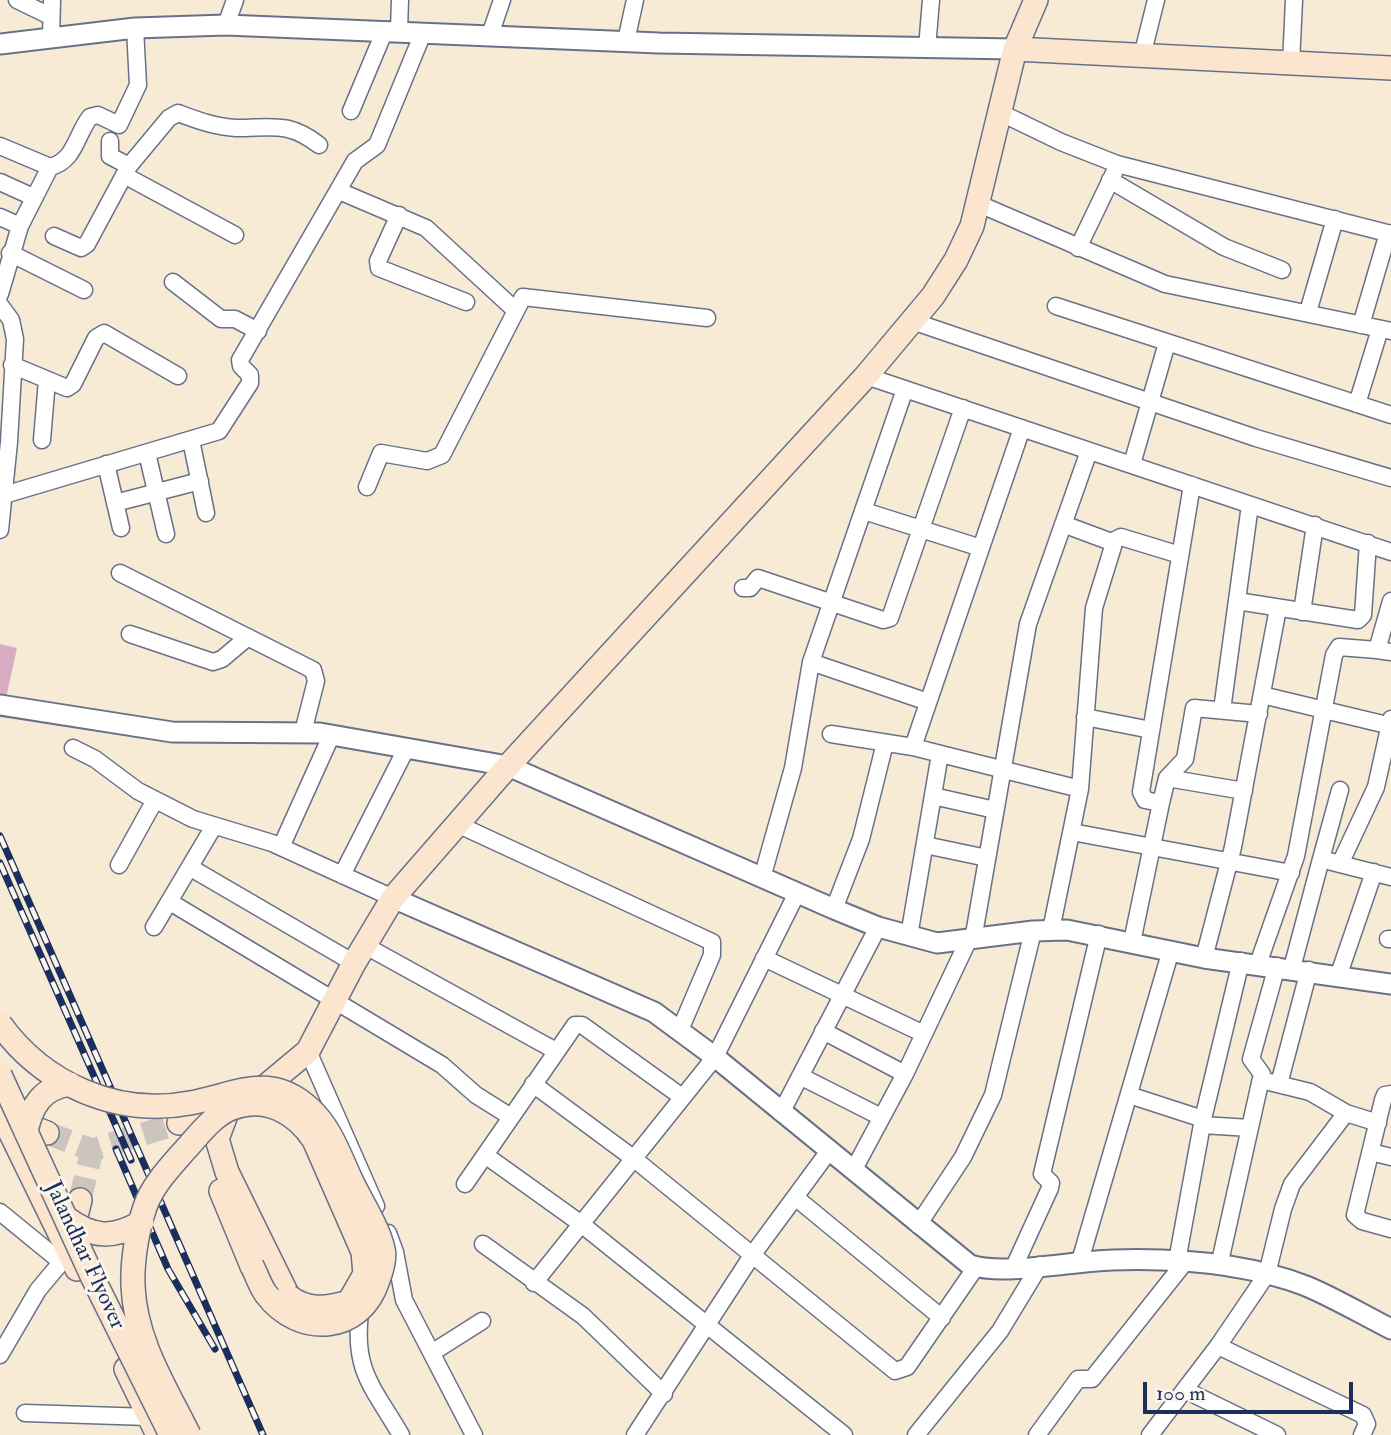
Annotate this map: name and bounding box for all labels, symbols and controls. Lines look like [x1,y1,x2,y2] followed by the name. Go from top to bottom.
[38,1177,130,1335] street label: Jalandhar Flyover
[1146,1368,1356,1412] scale bar
[1156,1380,1206,1407] text: 100 m

